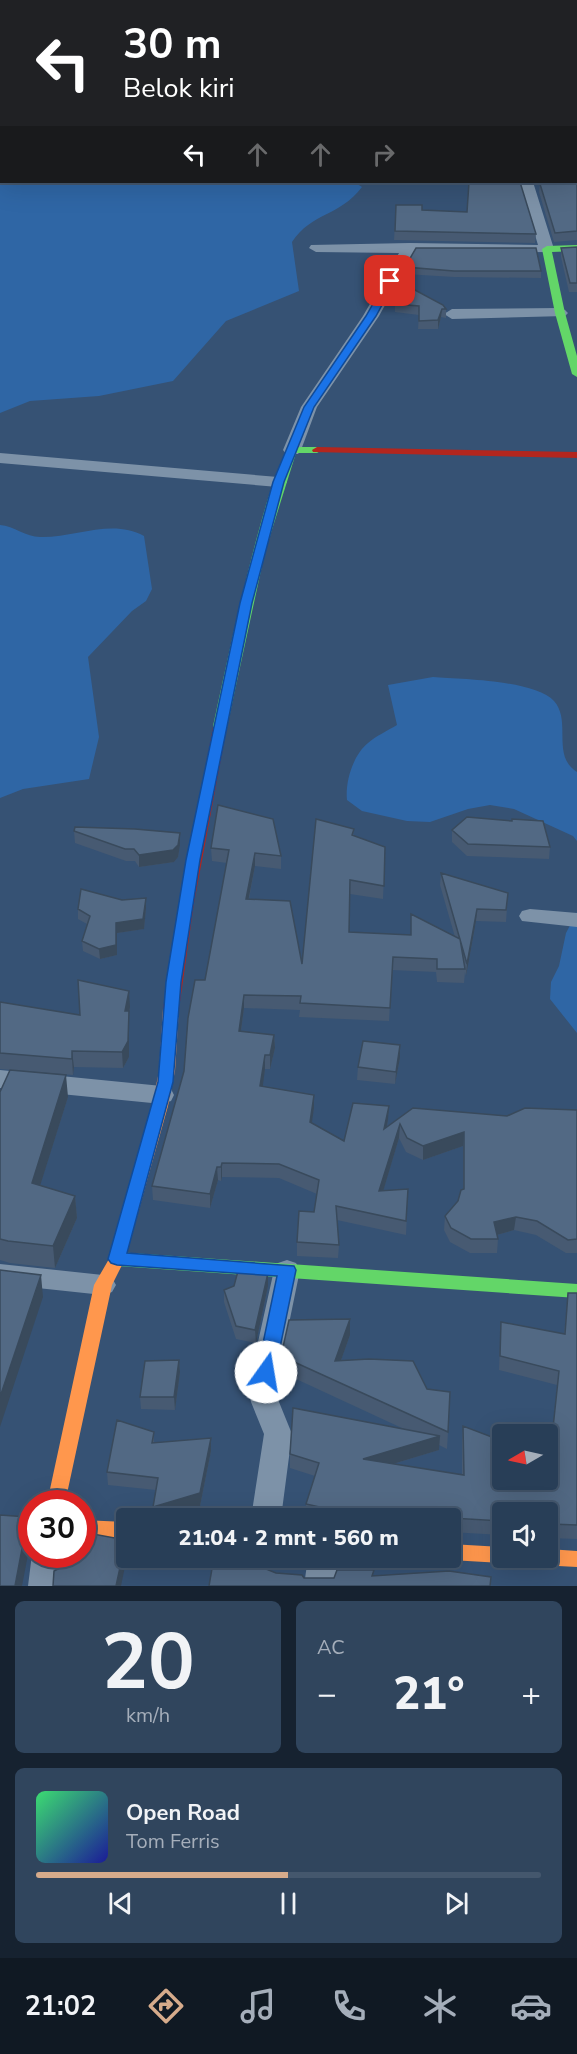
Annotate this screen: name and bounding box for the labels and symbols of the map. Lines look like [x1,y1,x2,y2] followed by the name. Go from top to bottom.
[364,255,415,306] pin
[234,1340,298,1404] position arrow
[492,1424,558,1490] north arrow
[18,1490,96,1568] speed limit sign: 30

